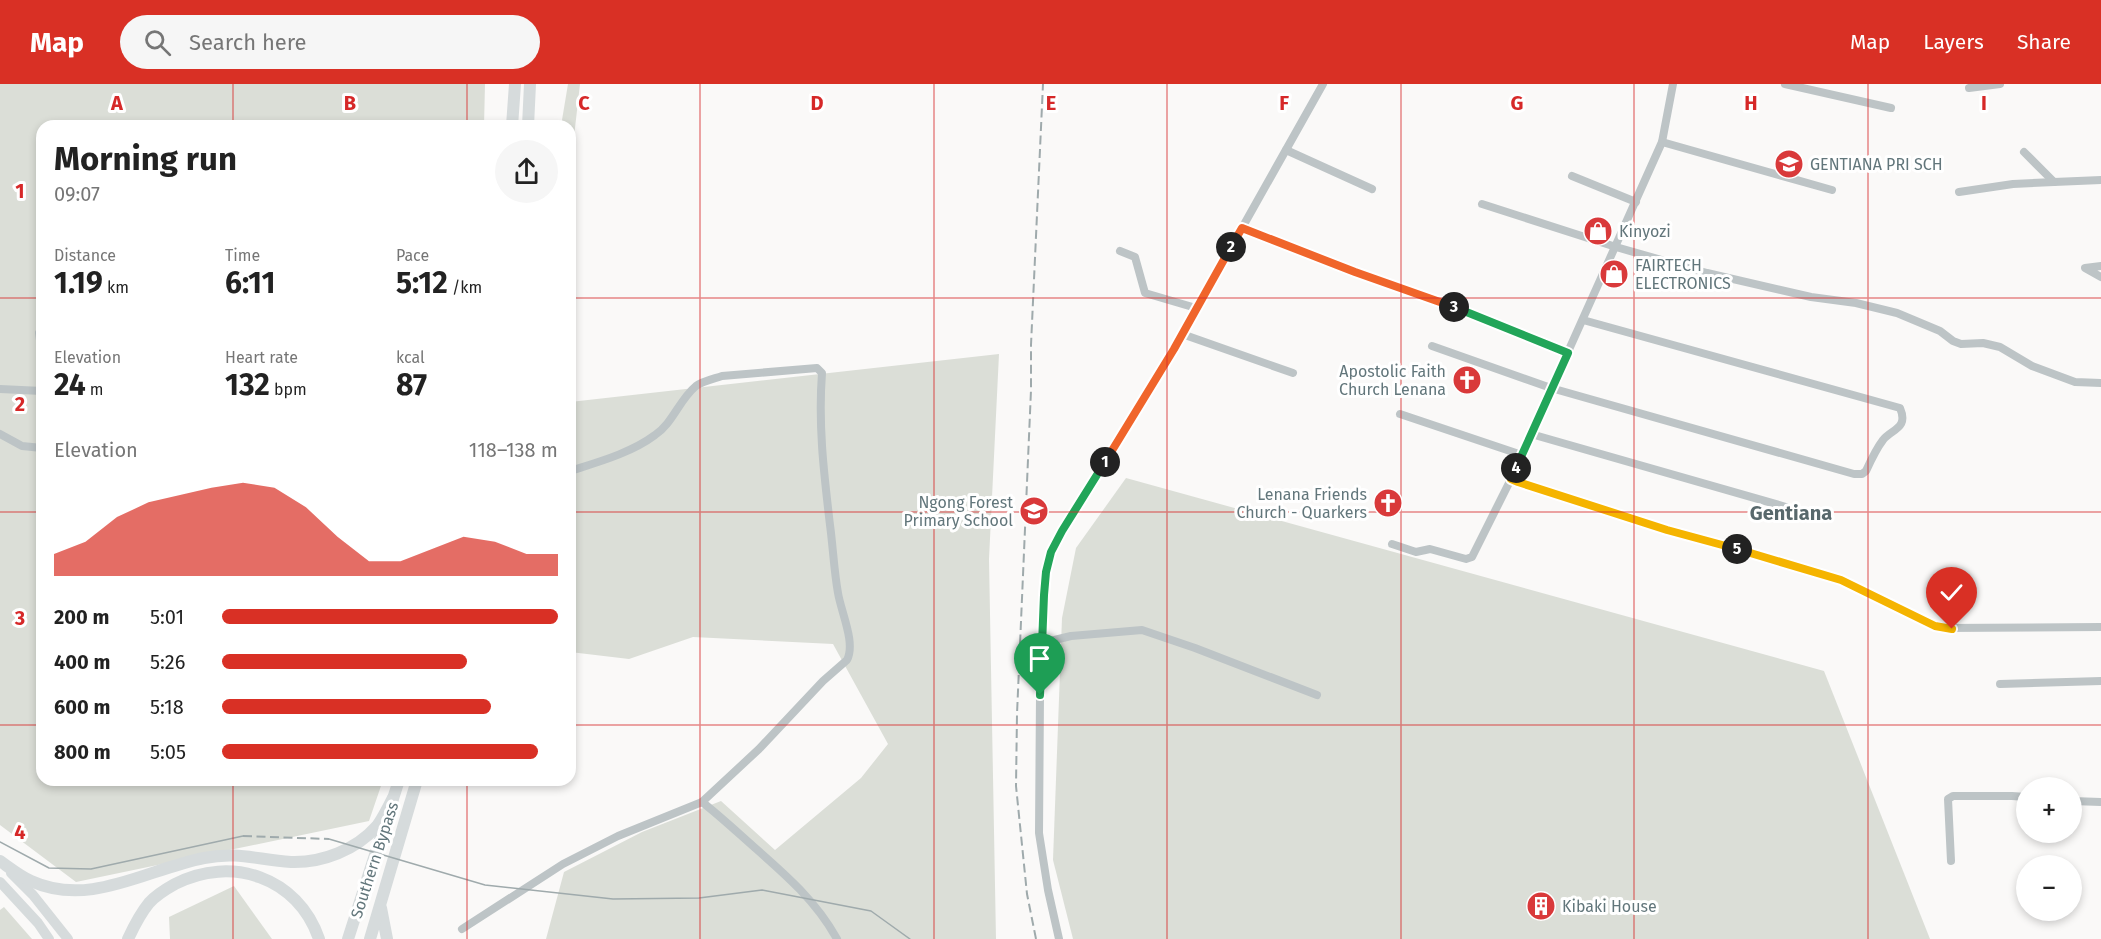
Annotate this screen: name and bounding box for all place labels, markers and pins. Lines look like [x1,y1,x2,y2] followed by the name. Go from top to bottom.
[1773,148,1805,180] school or university icon: GENTIANA PRI SCH
[1810,155,1943,174] place label: GENTIANA PRI SCH
[1582,215,1614,247] shop icon: Kinyozi
[1619,222,1671,241] place label: Kinyozi
[1216,232,1246,262] pin: 2
[1635,256,1731,293] place label: FAIRTECH ELECTRONICS
[1598,258,1630,290] shop icon: FAIRTECH ELECTRONICS
[1439,292,1469,322] pin: 3
[1339,362,1446,399] place label: Apostolic Faith Church Lenana
[1451,364,1483,396] church icon: Apostolic Faith Church Lenana
[1090,447,1120,477] pin: 1
[1501,453,1531,483] pin: 4
[1236,485,1367,522] place label: Lenana Friends Church - Quarkers
[1372,487,1404,519] church icon: Lenana Friends Church - Quarkers
[904,493,1013,530] place label: Ngong Forest Primary School
[1018,495,1050,527] school or university icon: Ngong Forest Primary School
[1722,534,1752,564] pin: 5
[1926,567,1977,629] pin
[1014,633,1065,695] pin
[1525,890,1557,922] building icon: Kibaki House
[1562,897,1657,916] place label: Kibaki House

